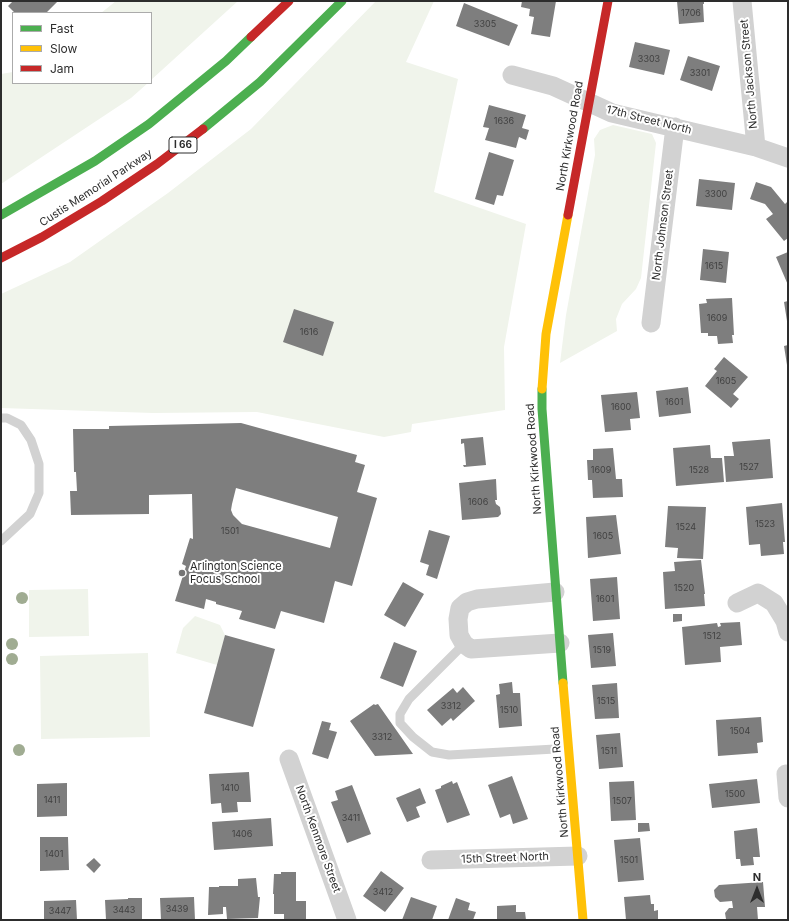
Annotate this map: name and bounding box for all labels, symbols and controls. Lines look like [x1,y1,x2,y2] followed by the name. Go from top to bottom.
[681,8,701,18] house number: 1706
[12,12,152,84] legend
[474,19,496,29] house number: 3305
[738,19,760,129] street label: North Jackson Street
[50,21,74,36] text: Fast
[50,41,77,56] text: Slow
[638,54,660,64] house number: 3303
[50,61,74,76] text: Jam
[690,68,710,78] house number: 3301
[554,80,586,192] street label: North Kirkwood Road
[605,103,693,137] street label: 17th Street North
[494,116,514,126] house number: 1636
[169,137,197,153] road number: I 66
[37,147,155,229] street label: Custis Memorial Parkway
[650,169,676,281] street label: North Johnson Street
[705,189,727,199] house number: 3300
[705,261,723,271] house number: 1615
[707,313,727,323] house number: 1609
[300,327,318,337] house number: 1616
[716,376,736,386] house number: 1605
[665,397,683,407] house number: 1601
[611,402,631,412] house number: 1600
[524,403,544,515] street label: North Kirkwood Road
[739,462,759,472] house number: 1527
[591,465,611,475] house number: 1609
[689,465,709,475] house number: 1528
[468,497,488,507] house number: 1606
[755,519,775,529] house number: 1523
[676,522,696,532] house number: 1524
[221,526,239,536] house number: 1501
[593,531,613,541] house number: 1605
[190,560,282,586] place label: Arlington Science Focus School
[177,568,187,578] marker: Arlington Science Focus School
[674,583,694,593] house number: 1520
[596,594,614,604] house number: 1601
[703,631,721,641] house number: 1512
[593,645,611,655] house number: 1519
[597,696,615,706] house number: 1515
[441,701,461,711] house number: 3312
[500,705,518,715] house number: 1510
[549,726,571,838] street label: North Kirkwood Road
[730,726,750,736] house number: 1504
[372,732,392,742] house number: 3312
[601,746,617,756] house number: 1511
[221,783,239,793] house number: 1410
[292,784,344,894] street label: North Kenmore Street
[725,789,745,799] house number: 1500
[44,795,60,805] house number: 1411
[612,796,632,806] house number: 1507
[342,813,360,823] house number: 3411
[232,829,252,839] house number: 1406
[45,849,63,859] house number: 1401
[461,850,549,866] street label: 15th Street North
[620,855,638,865] house number: 1501
[737,869,777,909] north arrow
[753,870,761,884] text: N
[373,887,393,897] house number: 3412
[166,904,188,914] house number: 3439
[113,905,135,915] house number: 3443
[49,906,71,916] house number: 3447

